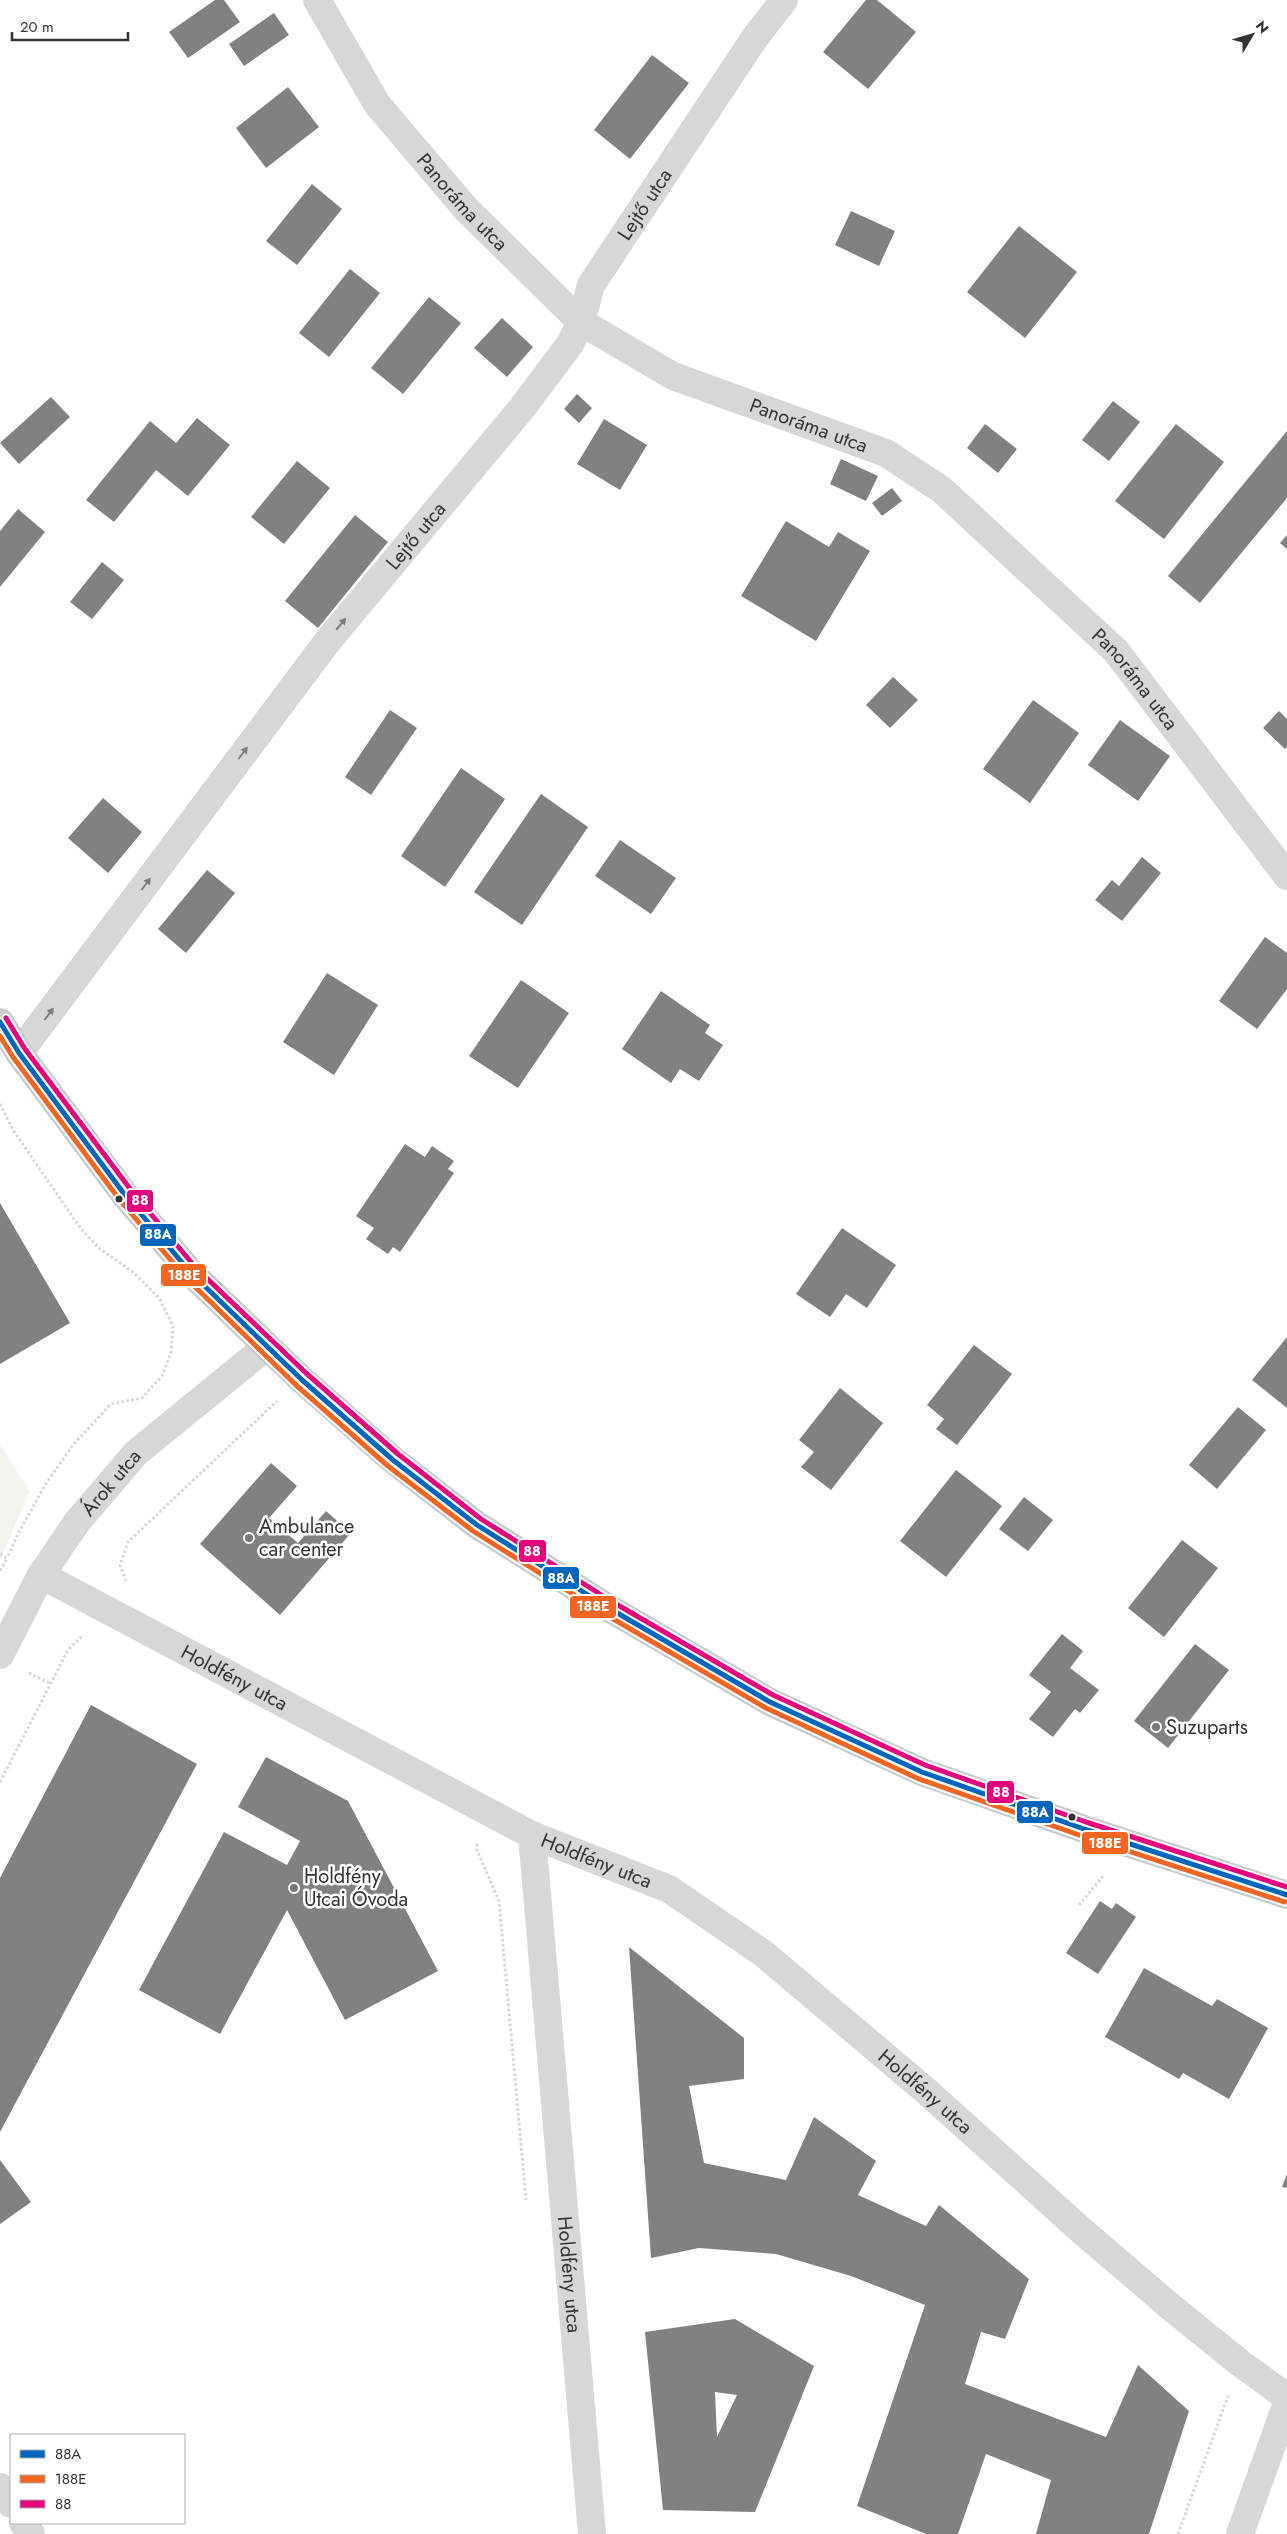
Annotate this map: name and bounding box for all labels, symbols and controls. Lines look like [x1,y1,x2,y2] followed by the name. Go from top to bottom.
[12,10,129,42] scale bar
[1227,10,1277,60] north arrow
[20,16,54,38] text: 20 m
[1251,16,1274,38] text: N
[410,147,514,258] street label: Panoráma utca
[611,163,679,246] street label: Lejtő utca
[746,391,872,460] street label: Panoráma utca
[379,496,453,576] street label: Lejtő utca
[336,618,347,631] one-way arrow
[1085,622,1185,736] street label: Panoráma utca
[238,746,248,760] one-way arrow
[141,877,151,891] one-way arrow
[43,1008,54,1021] one-way arrow
[126,1189,154,1213] line badge: 88
[131,1190,149,1210] text: 88
[114,1194,124,1204] unlabelled marker
[139,1223,177,1247] line badge: 88A
[144,1224,173,1244] text: 88A
[160,1263,207,1287] line badge: 188E
[167,1265,201,1285] text: 188E
[74,1443,148,1523] street label: Árok utca
[259,1512,354,1564] place label: Ambulance car center
[243,1532,255,1544] marker: Ambulance car center
[518,1539,547,1563] line badge: 88
[523,1541,541,1561] text: 88
[542,1566,580,1590] line badge: 88A
[547,1568,576,1588] text: 88A
[569,1595,617,1619] line badge: 188E
[576,1596,610,1616] text: 188E
[176,1638,293,1718] street label: Holdfény utca
[1166,1713,1248,1742] place label: Suzuparts
[1150,1721,1162,1733] marker: Suzuparts
[986,1780,1015,1804] line badge: 88
[992,1782,1010,1802] text: 88
[1016,1800,1054,1824] line badge: 88A
[1021,1802,1050,1822] text: 88A
[1067,1812,1077,1822] unlabelled marker
[537,1826,656,1896] street label: Holdfény utca
[1081,1831,1129,1855] line badge: 188E
[1088,1833,1122,1853] text: 188E
[304,1862,408,1914] place label: Holdfény Utcai Óvoda
[288,1882,300,1894] marker: Holdfény Utcai Óvoda
[872,2042,979,2141] street label: Holdfény utca
[550,2215,589,2334] street label: Holdfény utca
[10,2434,185,2524] legend
[55,2443,81,2465] text: 88A
[55,2468,86,2490] text: 188E
[55,2493,71,2515] text: 88

